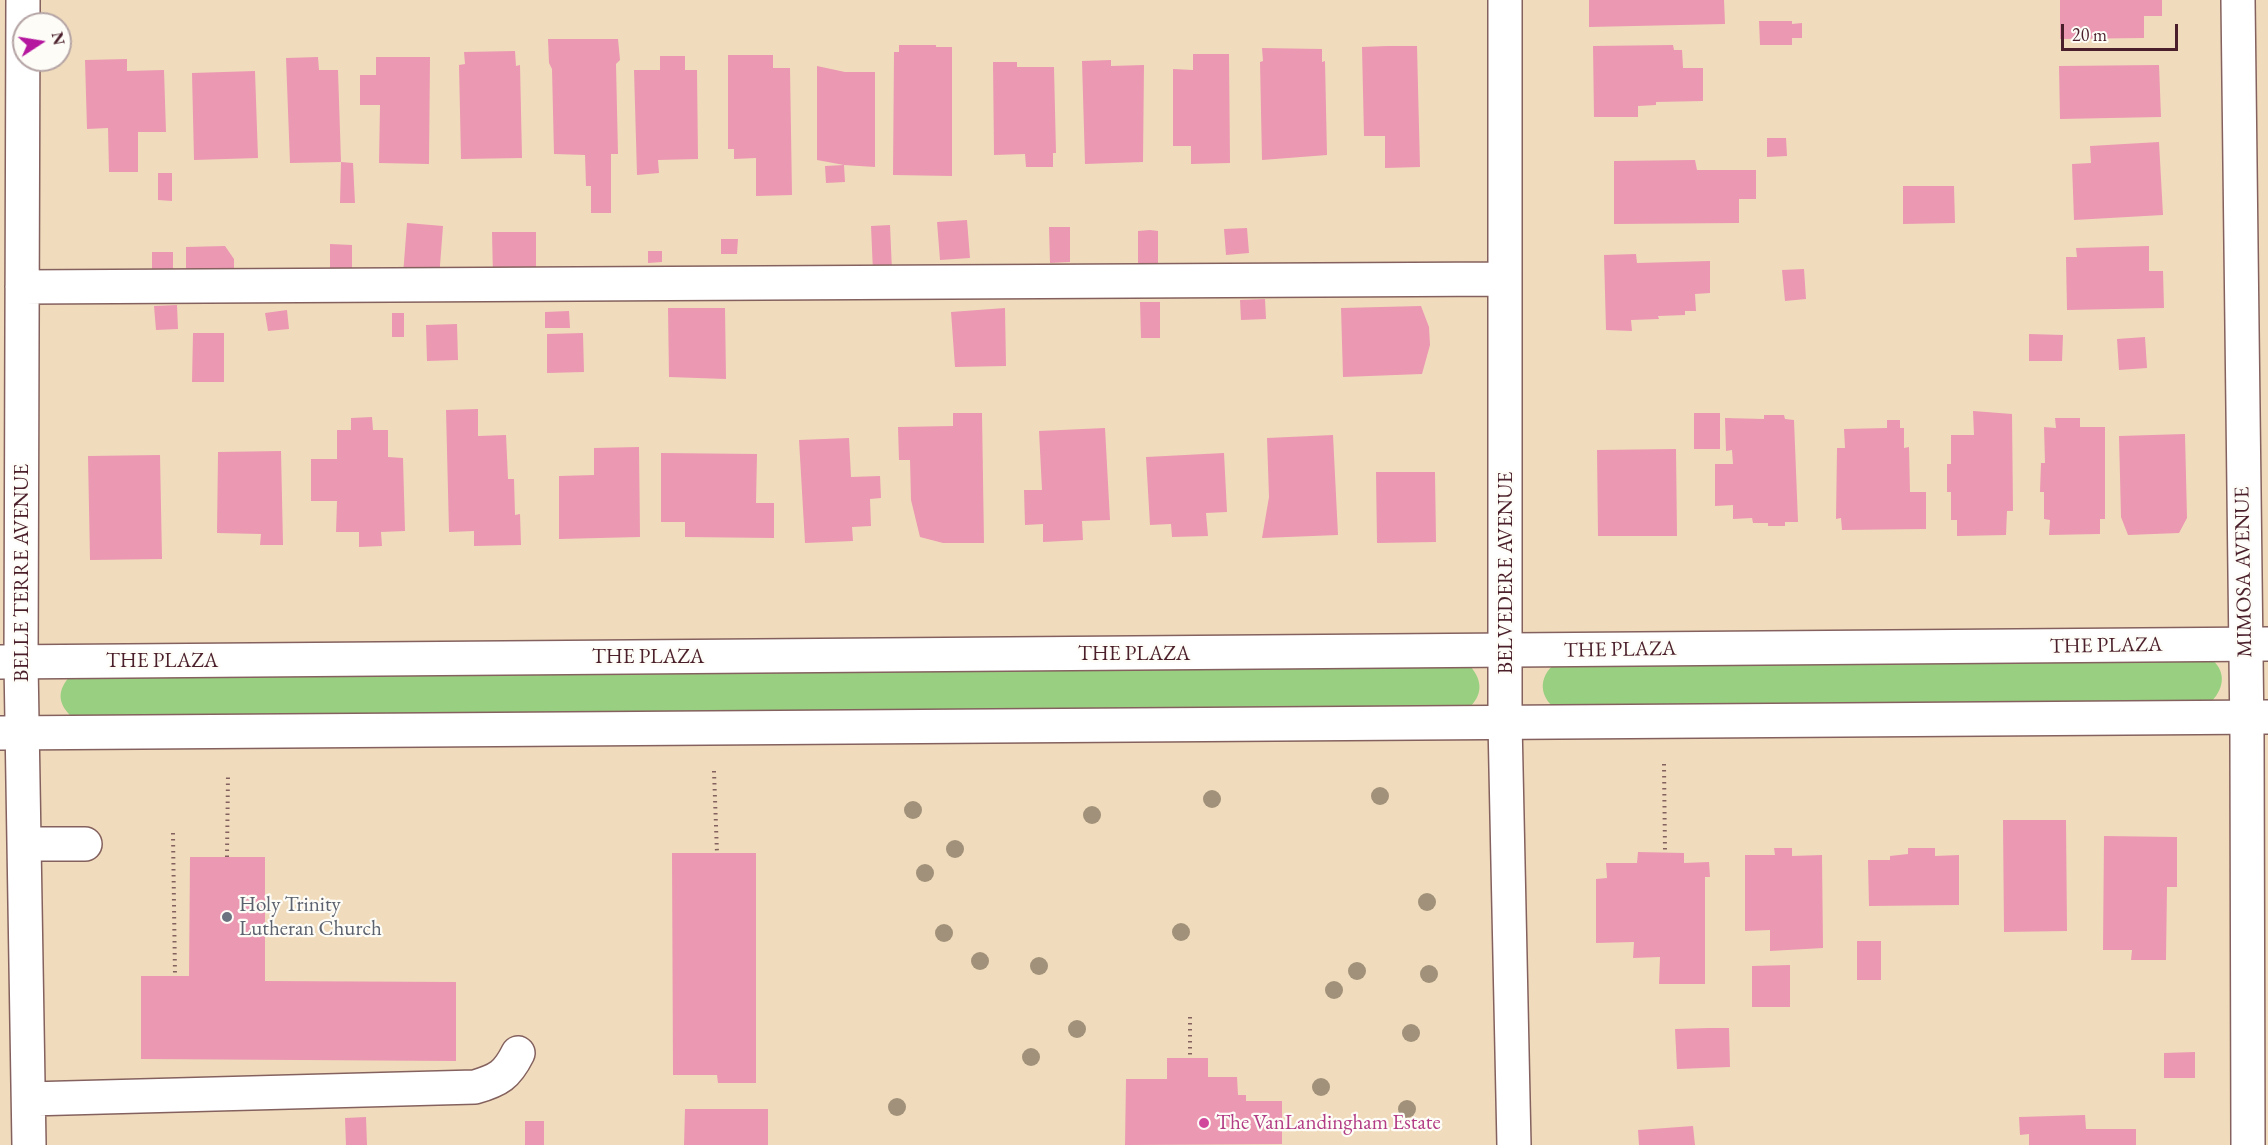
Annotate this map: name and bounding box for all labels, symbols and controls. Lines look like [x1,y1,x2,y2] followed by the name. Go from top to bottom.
[12,12,72,72] north arrow
[2064,12,2181,50] scale bar
[2072,23,2107,46] text: 20 m
[47,30,70,47] text: N
[9,464,35,682] street label: BELLE TERRE AVENUE
[1493,472,1519,674] street label: BELVEDERE AVENUE
[2230,486,2258,658] street label: MIMOSA AVENUE
[2049,632,2163,660] street label: THE PLAZA
[1563,636,1677,664] street label: THE PLAZA
[1078,641,1190,667] street label: THE PLAZA
[592,644,704,670] street label: THE PLAZA
[106,648,218,674] street label: THE PLAZA
[239,892,382,942] place label: Holy Trinity Lutheran Church
[220,910,234,924] marker: Holy Trinity Lutheran Church
[1216,1110,1441,1136] place label: The VanLandingham Estate
[1197,1116,1211,1130] marker: The VanLandingham Estate

